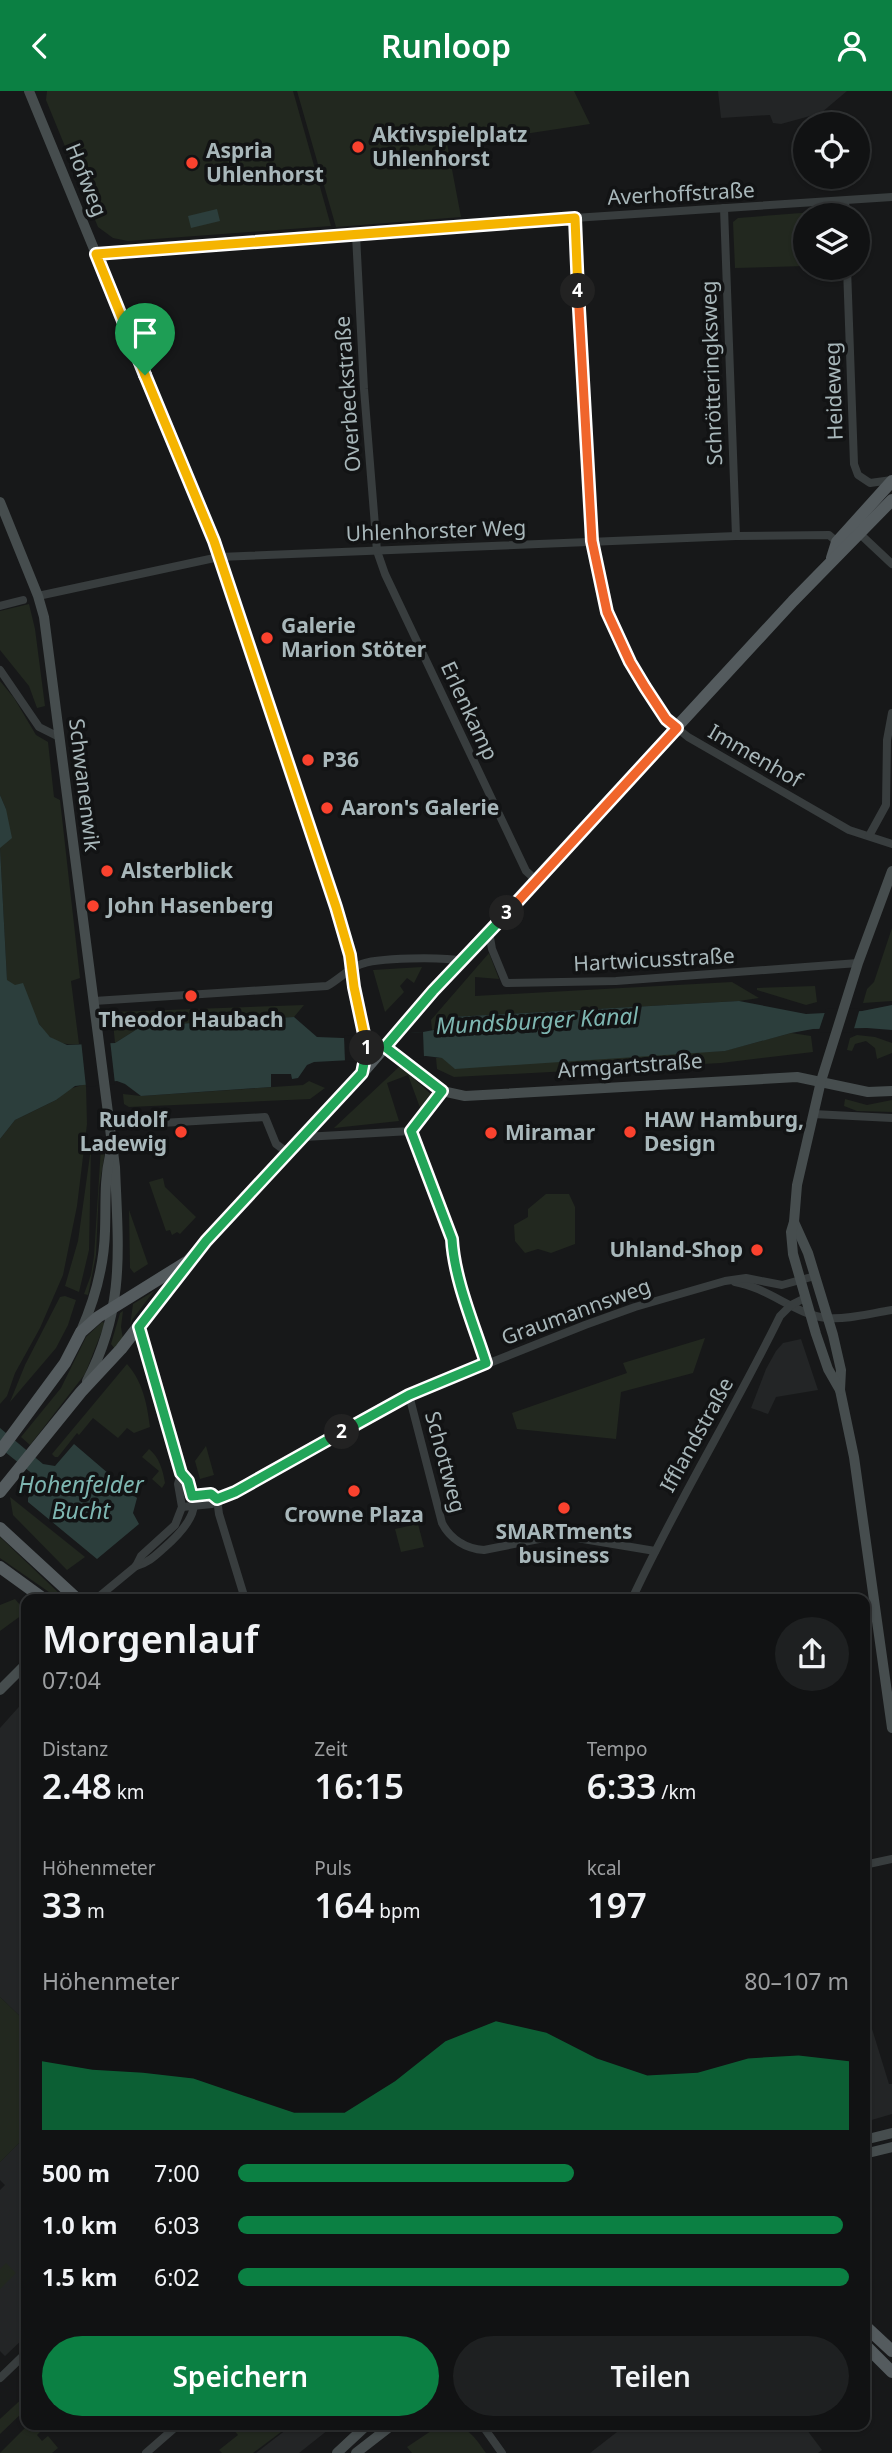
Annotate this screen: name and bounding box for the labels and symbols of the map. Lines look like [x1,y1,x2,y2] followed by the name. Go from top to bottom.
[372,120,527,172] place label: Aktivspielplatz Uhlenhorst
[206,136,324,188] place label: Aspria Uhlenhorst
[60,139,114,220] street label: Hofweg
[350,139,366,155] marker: Aktivspielplatz Uhlenhorst
[184,155,200,171] marker: Aspria Uhlenhorst
[607,175,755,211] street label: Averhoffstraße
[560,273,596,309] pin: 4
[694,280,728,466] street label: Schrötteringksweg
[115,303,175,375] pin
[328,315,366,473] street label: Overbeckstraße
[817,341,849,441] street label: Heideweg
[345,513,527,547] street label: Uhlenhorster Weg
[281,611,427,663] place label: Galerie Marion Stöter
[259,630,275,646] marker: Galerie Marion Stöter
[435,657,505,765] street label: Erlenkamp
[63,717,107,854] street label: Schwanenwik
[703,717,809,794] street label: Immenhof
[322,745,359,773] place label: P36
[300,752,316,768] marker: P36
[341,793,499,821] place label: Aaron's Galerie
[319,800,335,816] marker: Aaron's Galerie
[121,856,234,884] place label: Alsterblick
[99,863,115,879] marker: Alsterblick
[105,891,273,919] place label: John Hasenberg
[490,895,524,931] pin: 3
[85,898,101,914] marker: John Hasenberg
[573,941,735,977] street label: Hartwicusstraße
[183,988,199,1004] marker: Theodor Haubach
[435,999,640,1041] water label: Mundsburger Kanal
[98,1005,284,1033] place label: Theodor Haubach
[350,1031,384,1065] pin: 1
[556,1046,703,1084] street label: Armgartstraße
[80,1105,169,1157] place label: Rudolf Ladewig
[644,1105,804,1157] place label: HAW Hamburg, Design
[505,1118,596,1146] place label: Miramar
[173,1124,189,1140] marker: Rudolf Ladewig
[622,1124,638,1140] marker: HAW Hamburg, Design
[483,1125,499,1141] marker: Miramar
[609,1235,743,1263] place label: Uhland-Shop
[749,1242,765,1258] marker: Uhland-Shop
[497,1271,654,1351] street label: Graumannsweg
[653,1372,739,1497] street label: Ifflandstraße
[419,1408,473,1515] street label: Schottweg
[324,1415,360,1449] pin: 2
[18,1468,145,1526] water label: Hohenfelder Bucht
[346,1483,362,1499] marker: Crowne Plaza
[284,1500,424,1528] place label: Crowne Plaza
[556,1500,572,1516] marker: SMARTments business
[495,1517,633,1569] place label: SMARTments business

